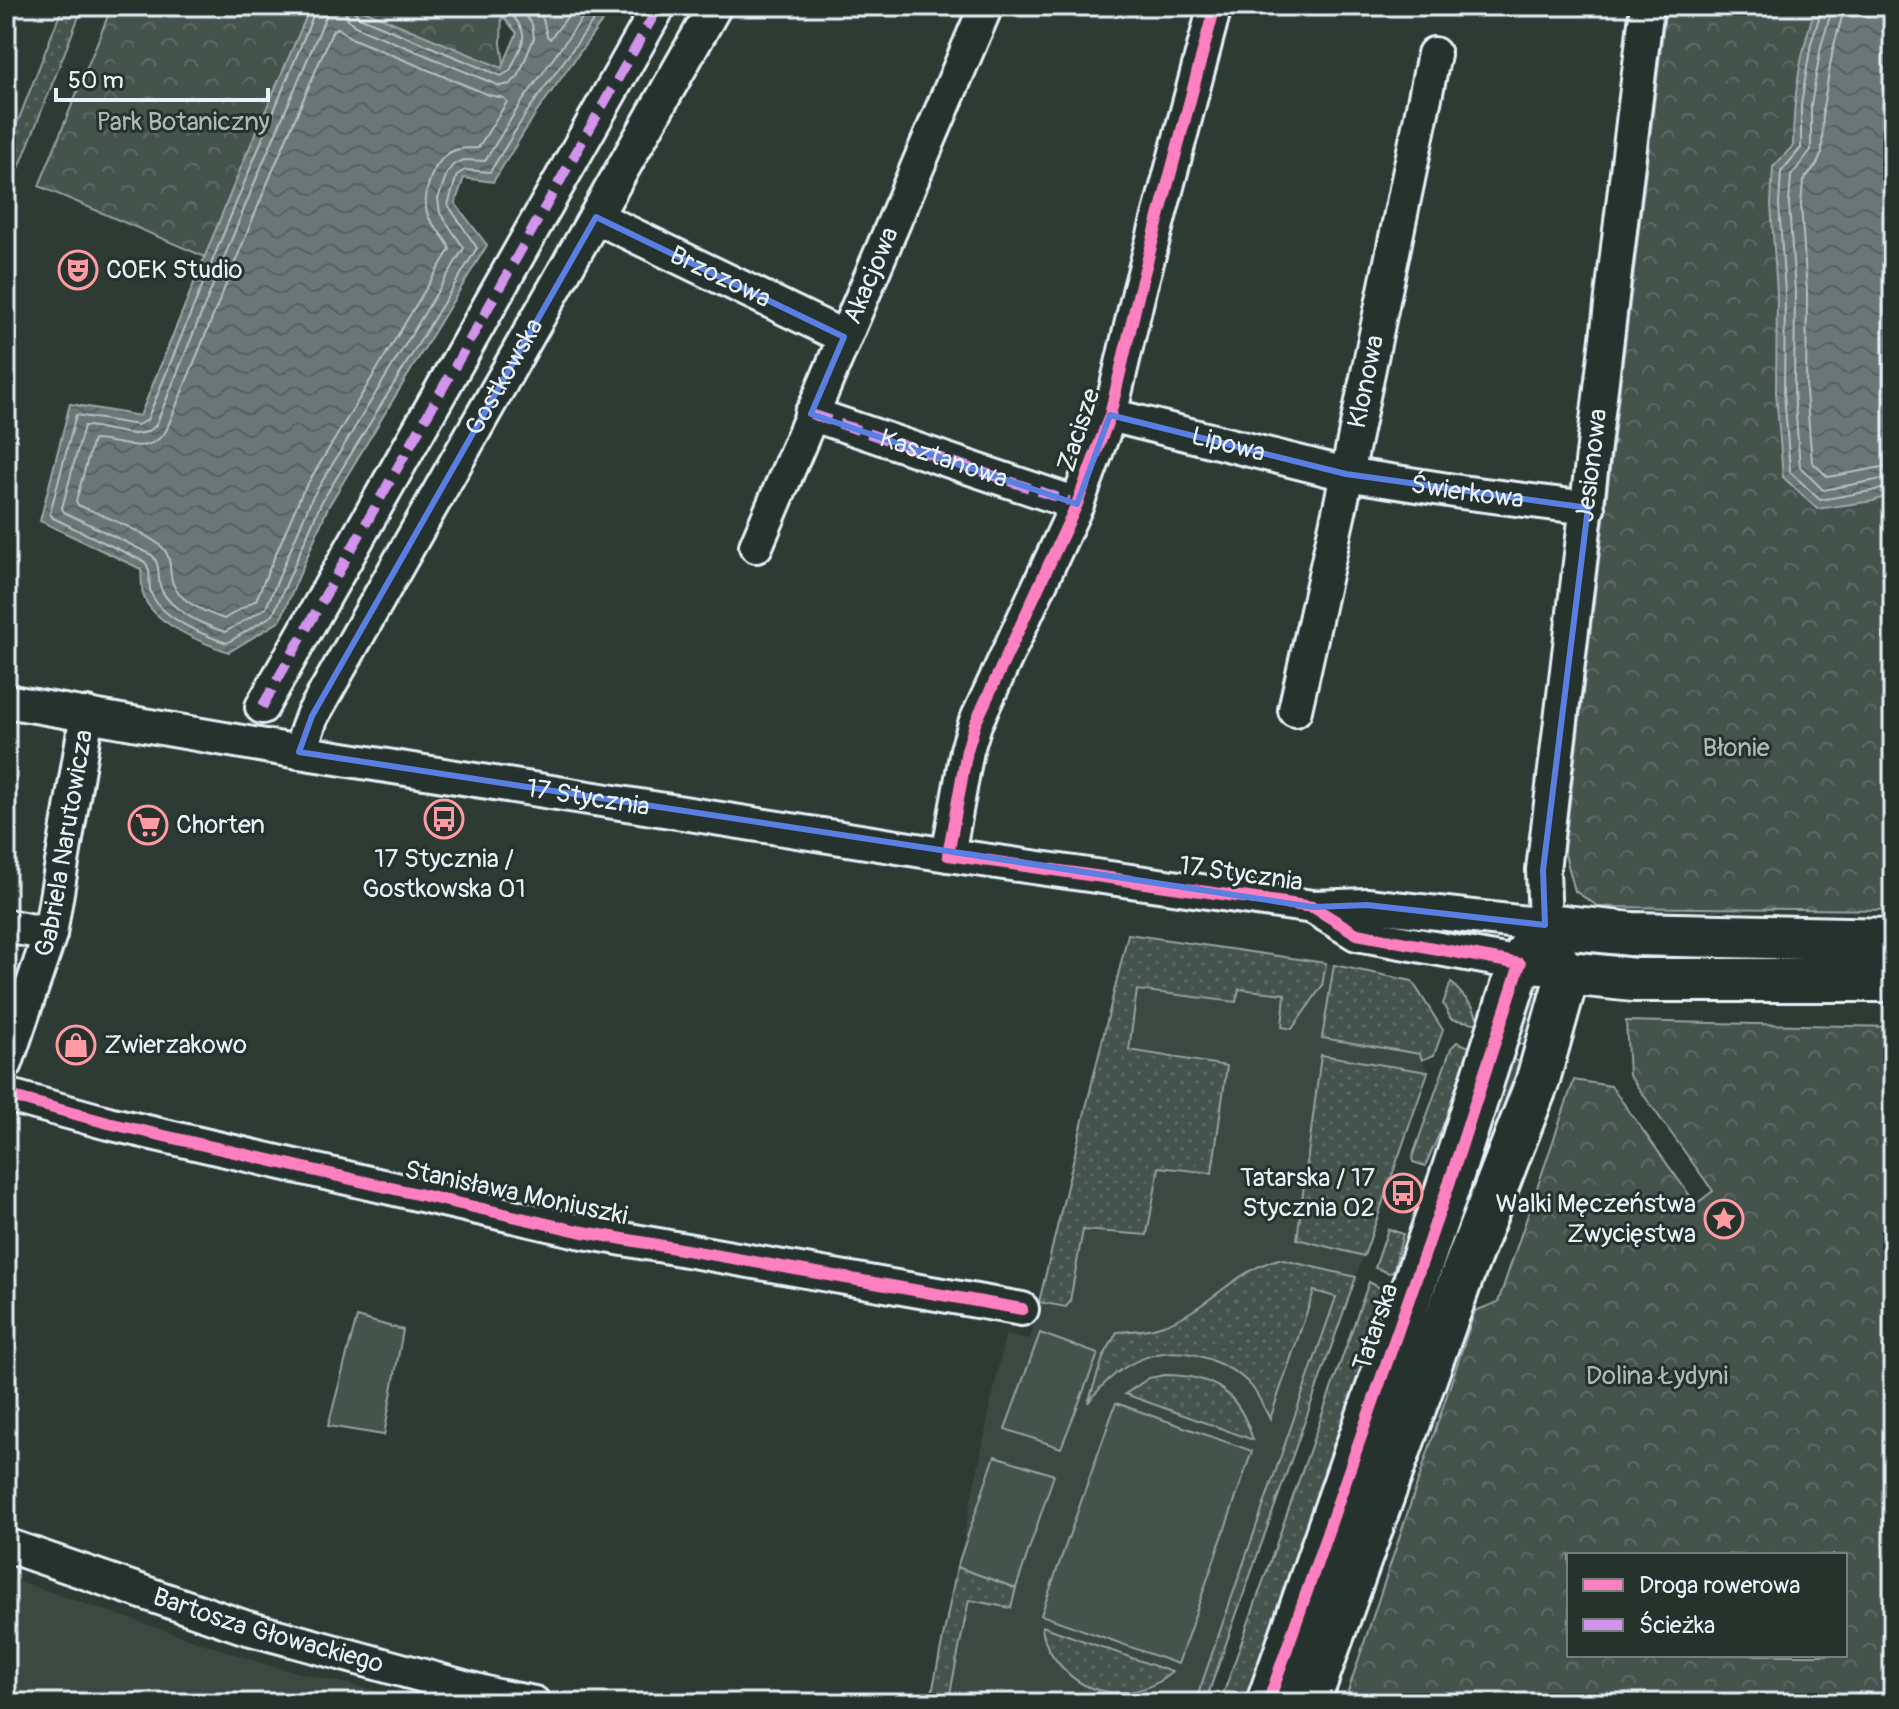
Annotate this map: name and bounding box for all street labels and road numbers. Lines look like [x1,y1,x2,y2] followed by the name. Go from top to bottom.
[836,222,906,329] street label: Akacjowa
[664,239,776,315] street label: Brzozowa
[458,313,550,441] street label: Gostkowska
[1341,332,1391,431] street label: Klonowa
[1051,384,1108,476] street label: Zacisze
[1569,407,1614,524] street label: Jesionowa
[1188,420,1269,469] street label: Lipowa
[875,422,1012,495] street label: Kasztanowa
[1409,468,1526,516] street label: Świerkowa
[27,727,100,961] street label: Gabriela Narutowicza
[524,772,652,823] street label: 17 Stycznia
[1177,849,1305,899] street label: 17 Stycznia
[402,1154,630,1232] street label: Stanisława Moniuszki
[1346,1279,1406,1375] street label: Tatarska
[149,1581,387,1680] street label: Bartosza Głowackiego

